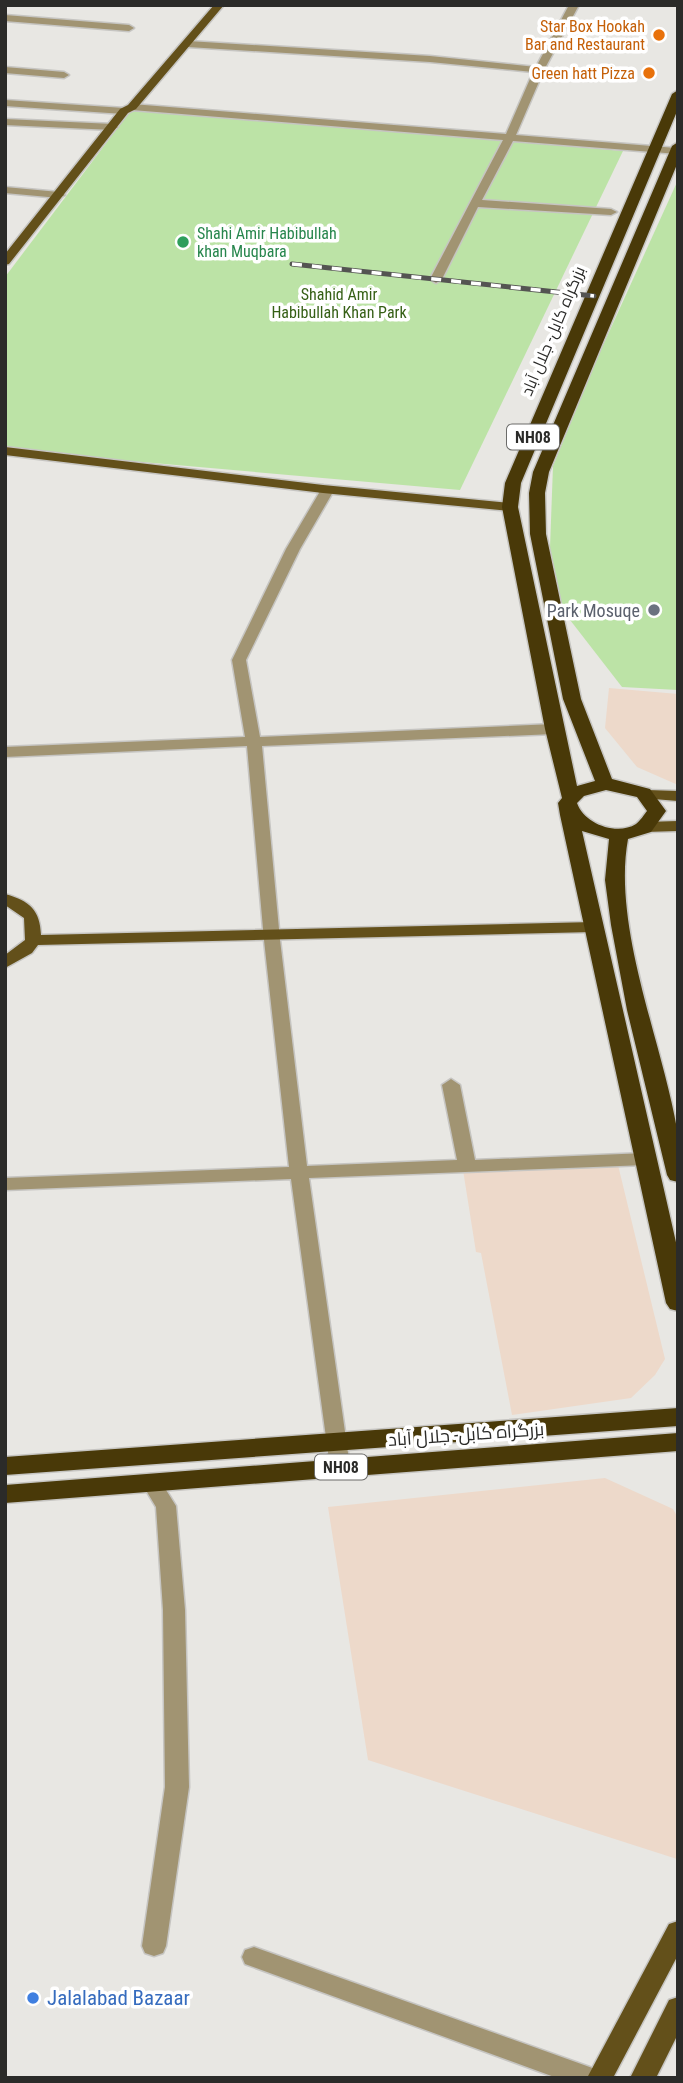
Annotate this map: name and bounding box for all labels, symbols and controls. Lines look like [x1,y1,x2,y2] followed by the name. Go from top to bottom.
[525,17,645,54] place label: Star Box Hookah Bar and Restaurant
[651,27,667,43] marker: Star Box Hookah Bar and Restaurant
[532,64,635,83] place label: Green hatt Pizza
[641,65,657,81] marker: Green hatt Pizza
[197,224,337,261] place label: Shahi Amir Habibullah khan Muqbara
[175,234,191,250] marker: Shahi Amir Habibullah khan Muqbara
[517,263,590,399] street label: بزرگراه کابل- جلال آباد
[271,285,407,322] park label: Shahid Amir Habibullah Khan Park
[507,424,559,450] road number: NH08
[547,600,640,621] place label: Park Mosuqe
[646,602,662,618] marker: Park Mosuqe
[387,1418,545,1451] street label: بزرگراه کابل- جلال آباد
[315,1455,367,1480] road number: NH08
[47,1986,190,2010] place label: Jalalabad Bazaar
[25,1990,41,2006] marker: Jalalabad Bazaar

